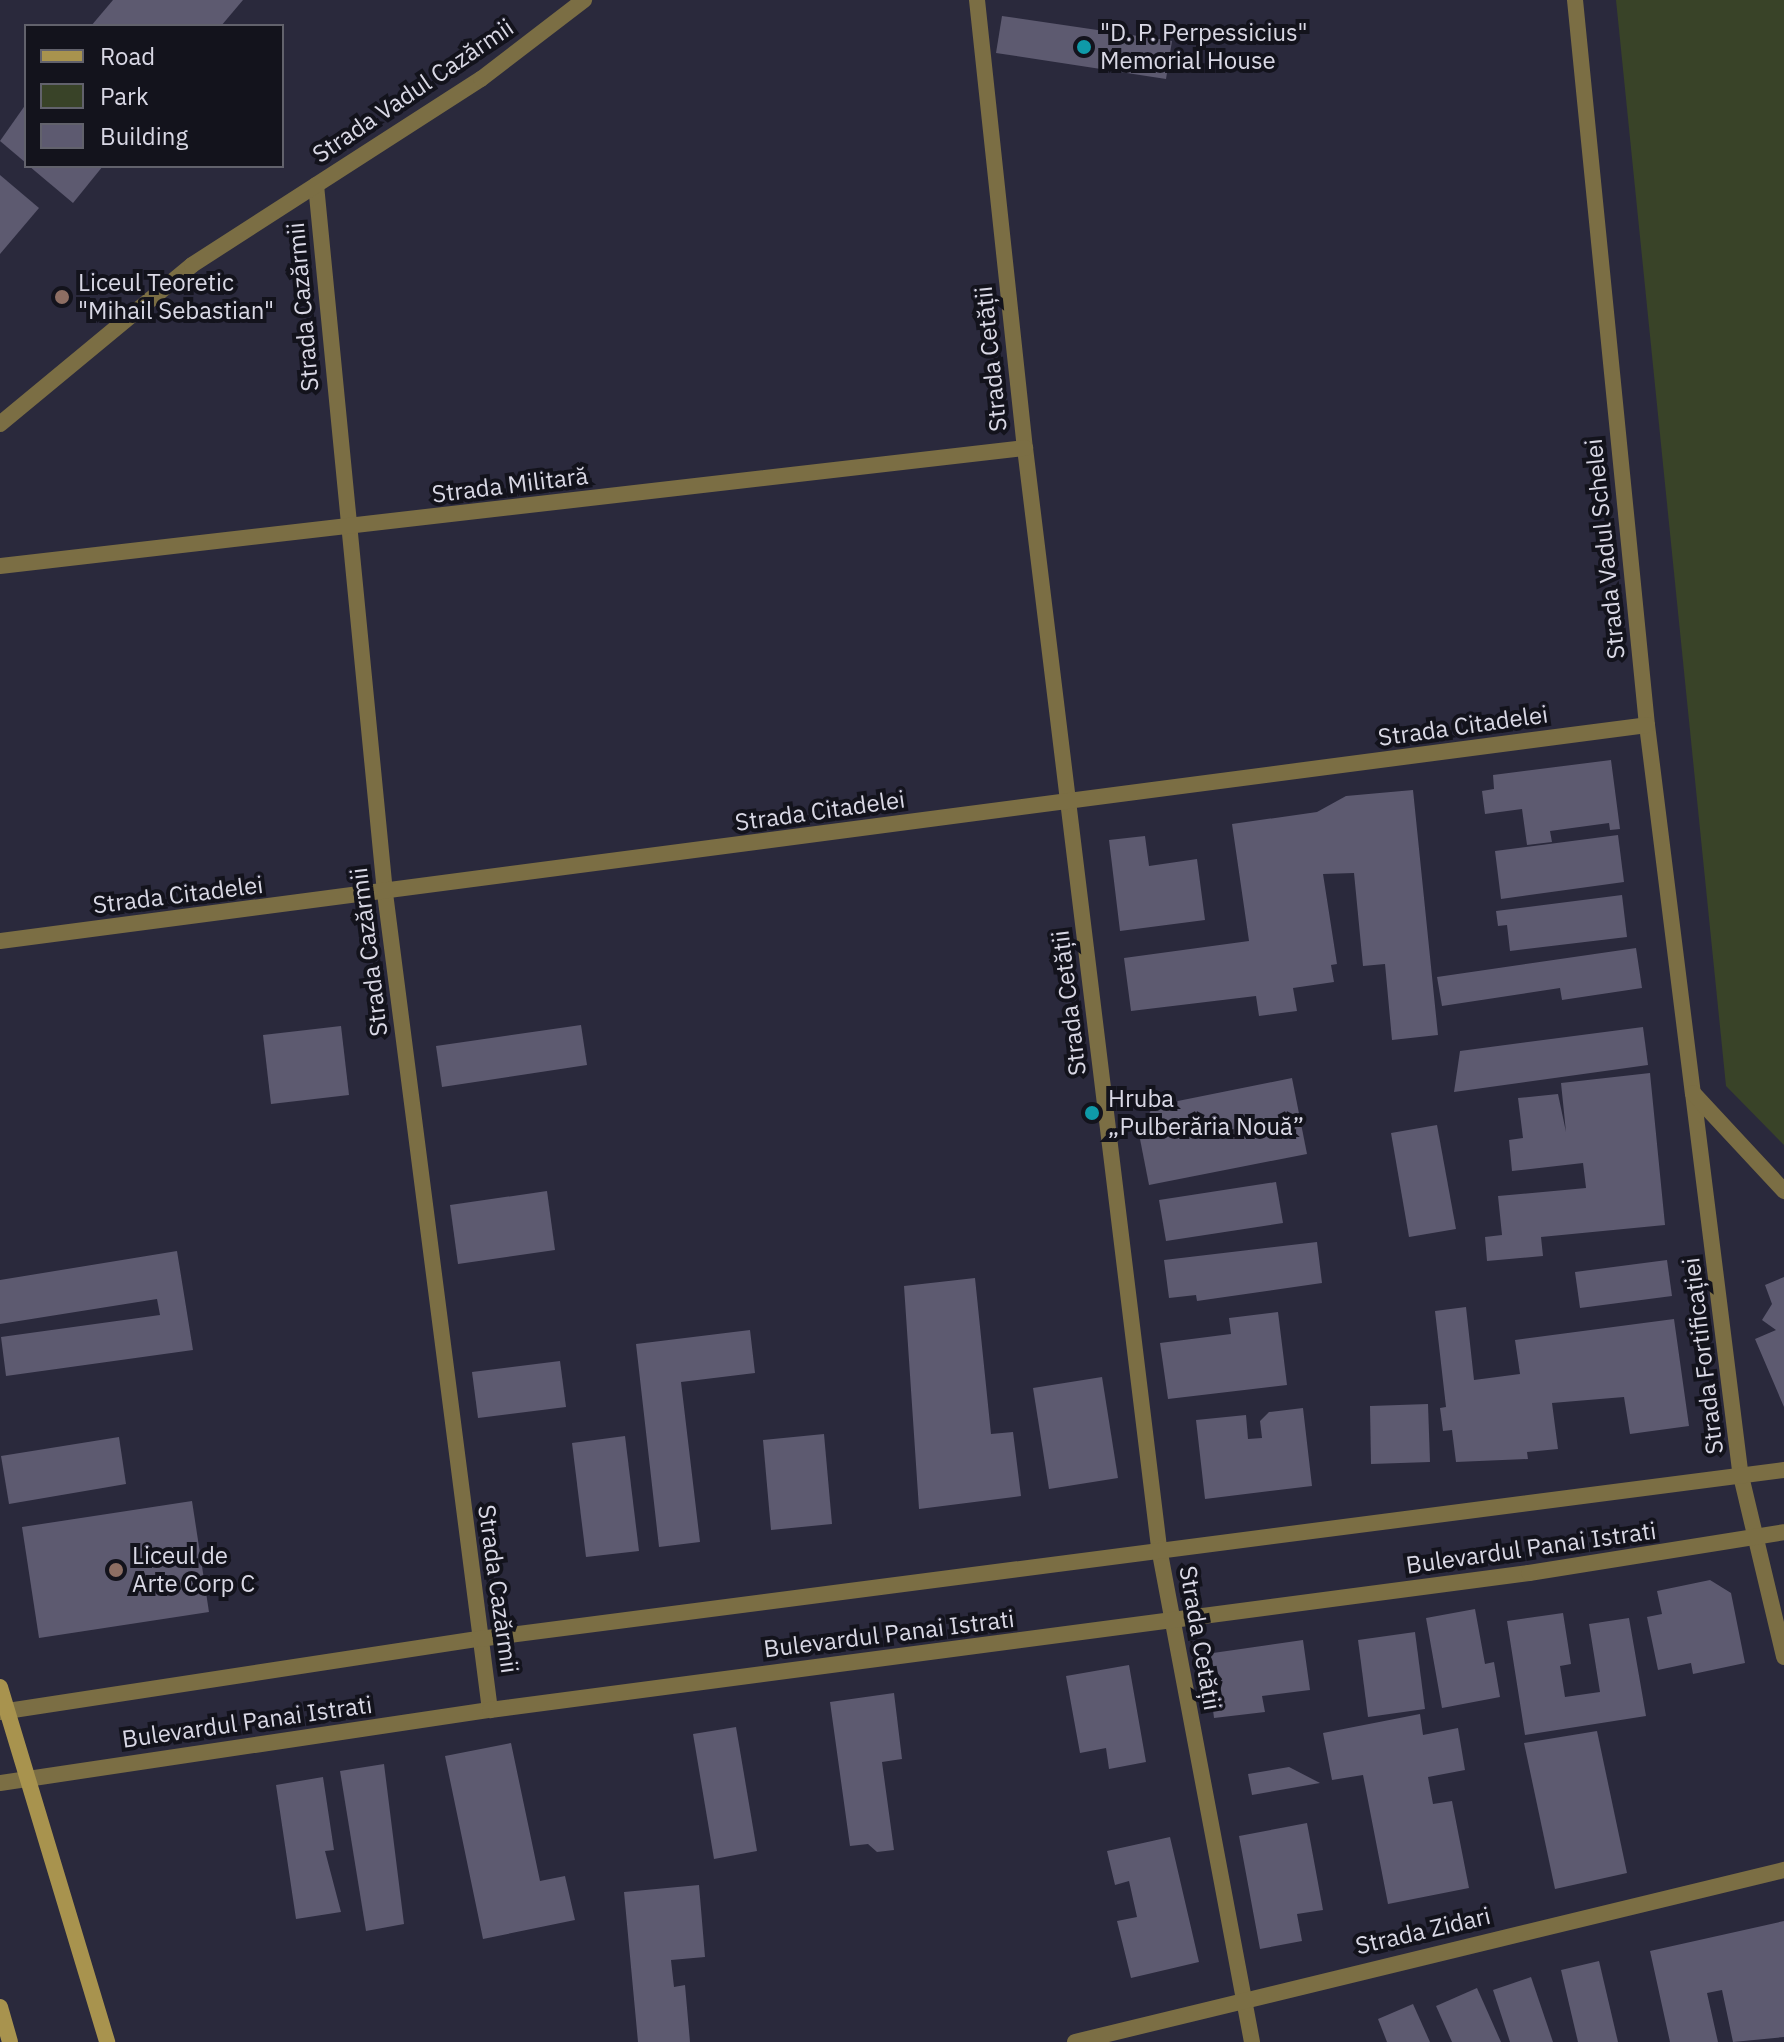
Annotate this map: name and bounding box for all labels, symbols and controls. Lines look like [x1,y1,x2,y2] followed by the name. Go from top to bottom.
[307,13,519,169] street label: Strada Vadul Cazărmii
[1100,19,1308,75] place label: "D. P. Perpessicius" Memorial House
[24,24,284,168] legend
[1075,38,1093,56] marker: "D. P. Perpessicius" Memorial House
[100,40,155,72] text: Road
[100,80,149,112] text: Park
[100,120,188,152] text: Building
[281,221,325,393] street label: Strada Cazărmii
[78,269,274,325] place label: Liceul Teoretic "Mihail Sebastian"
[969,285,1013,433] street label: Strada Cetății
[53,288,71,306] marker: Liceul Teoretic "Mihail Sebastian"
[1579,437,1631,661] street label: Strada Vadul Schelei
[430,461,590,509] street label: Strada Militară
[1376,700,1550,752] street label: Strada Citadelei
[733,785,907,837] street label: Strada Citadelei
[344,866,394,1038] street label: Strada Cazărmii
[91,870,265,920] street label: Strada Citadelei
[1046,929,1092,1077] street label: Strada Cetății
[1108,1085,1304,1141] place label: Hruba „Pulberăria Nouă”
[1083,1104,1101,1122] marker: Hruba „Pulberăria Nouă”
[1677,1256,1729,1456] street label: Strada Fortificației
[472,1503,524,1675] street label: Strada Cazărmii
[1404,1516,1658,1580] street label: Bulevardul Panai Istrati
[132,1542,255,1598] place label: Liceul de Arte Corp C
[107,1561,125,1579] marker: Liceul de Arte Corp C
[1173,1564,1227,1712] street label: Strada Cetății
[762,1604,1016,1664] street label: Bulevardul Panai Istrati
[120,1690,374,1754] street label: Bulevardul Panai Istrati
[1353,1901,1493,1961] street label: Strada Zidari

